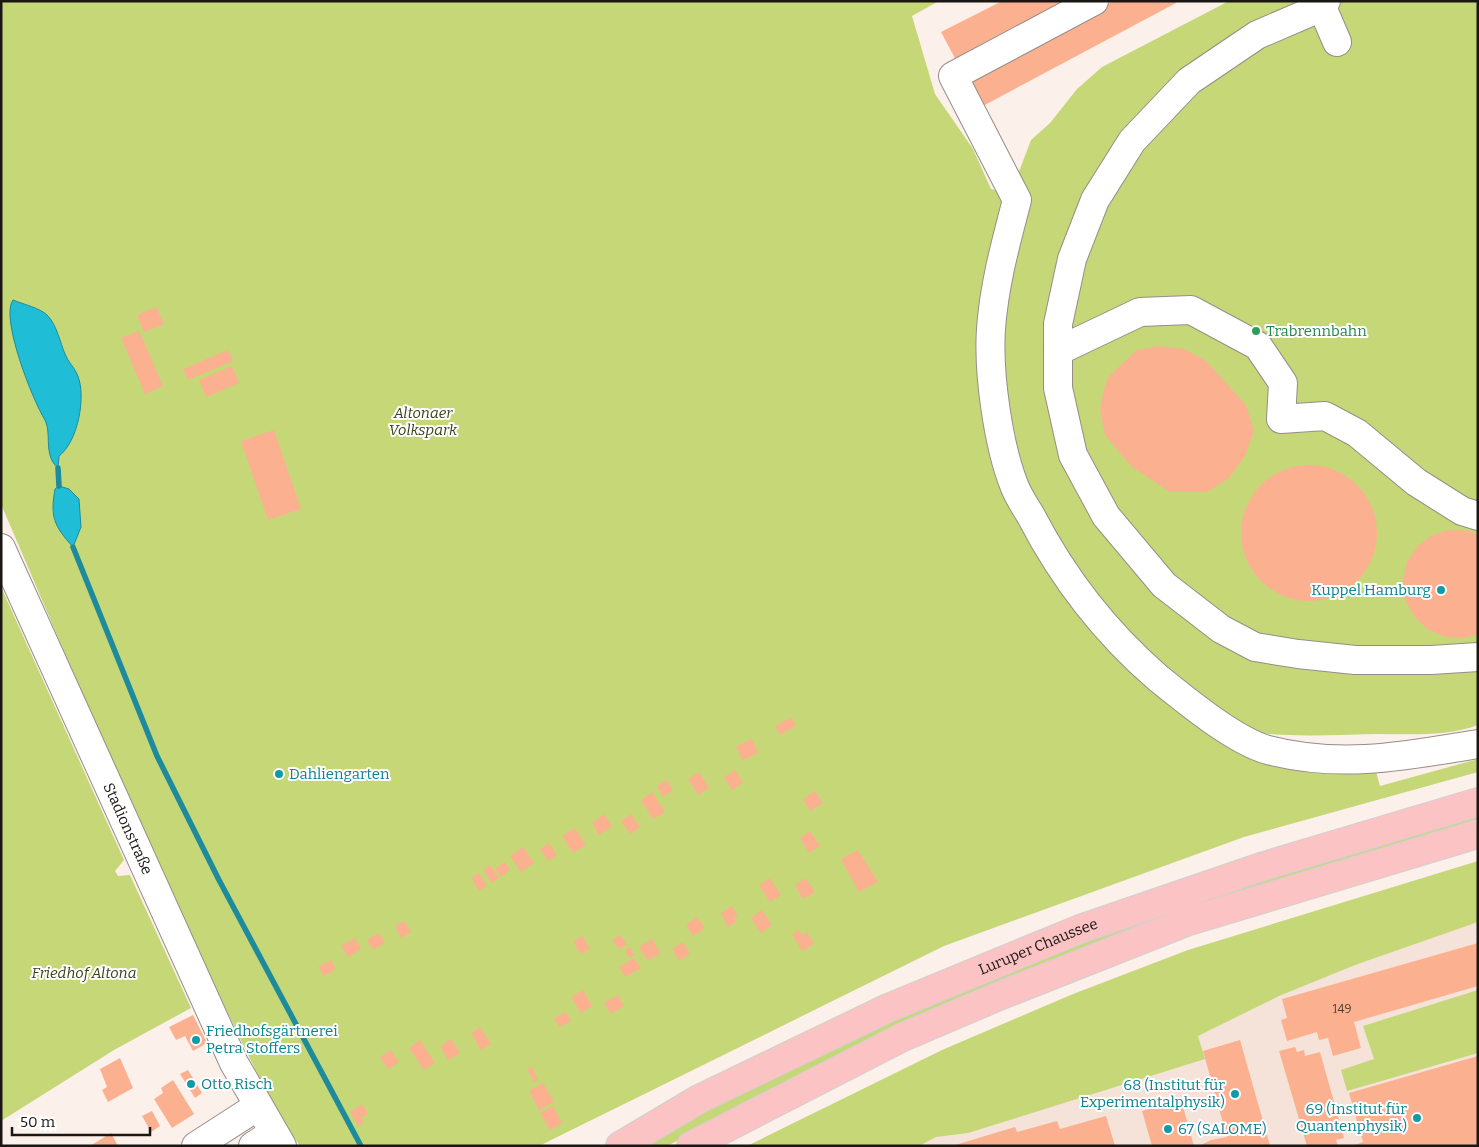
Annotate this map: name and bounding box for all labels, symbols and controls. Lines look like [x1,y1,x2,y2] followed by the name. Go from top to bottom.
[1266,322,1367,340] place label: Trabrennbahn
[1250,325,1262,337] marker: Trabrennbahn
[389,404,458,439] park label: Altonaer Volkspark
[1311,581,1431,599] place label: Kuppel Hamburg
[1435,584,1447,596] marker: Kuppel Hamburg
[289,765,390,783] place label: Dahliengarten
[273,768,285,780] marker: Dahliengarten
[99,780,156,877] street label: Stadionstraße
[976,915,1100,979] street label: Luruper Chaussee
[32,964,136,982] park label: Friedhof Altona
[1333,1002,1351,1016] house number: 149
[206,1022,338,1057] place label: Friedhofsgärtnerei Petra Stoffers
[190,1034,202,1046] marker: Friedhofsgärtnerei Petra Stoffers
[201,1075,273,1093] place label: Otto Risch
[1080,1076,1225,1111] place label: 68 (Institut für Experimentalphysik)
[185,1078,197,1090] marker: Otto Risch
[1229,1088,1241,1100] marker: 68 (Institut für Experimentalphysik)
[1296,1100,1407,1135] place label: 69 (Institut für Quantenphysik)
[12,1104,150,1136] scale bar
[1411,1112,1423,1124] marker: 69 (Institut für Quantenphysik)
[20,1113,56,1131] text: 50 m
[1178,1120,1267,1138] place label: 67 (SALOME)
[1162,1123,1174,1135] marker: 67 (SALOME)

